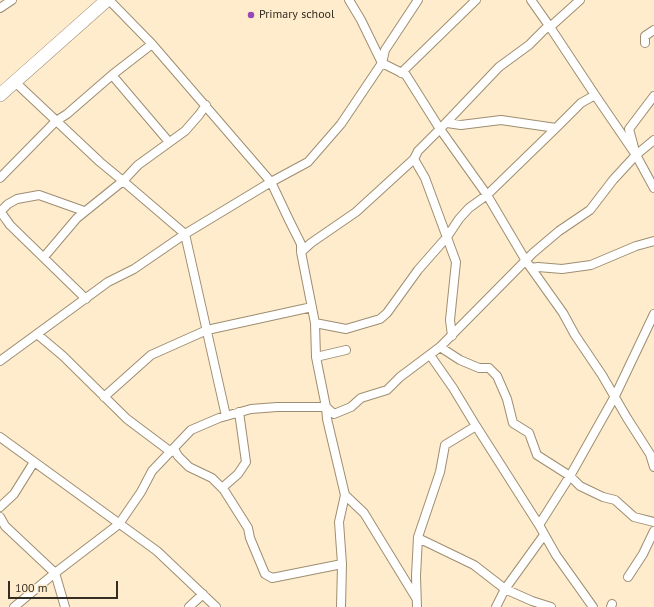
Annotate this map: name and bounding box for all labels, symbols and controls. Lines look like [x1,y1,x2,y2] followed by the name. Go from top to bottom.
[259,8,335,22] place label: Primary school
[246,10,256,20] marker: Primary school
[10,573,120,599] scale bar
[15,580,48,595] text: 100 m

